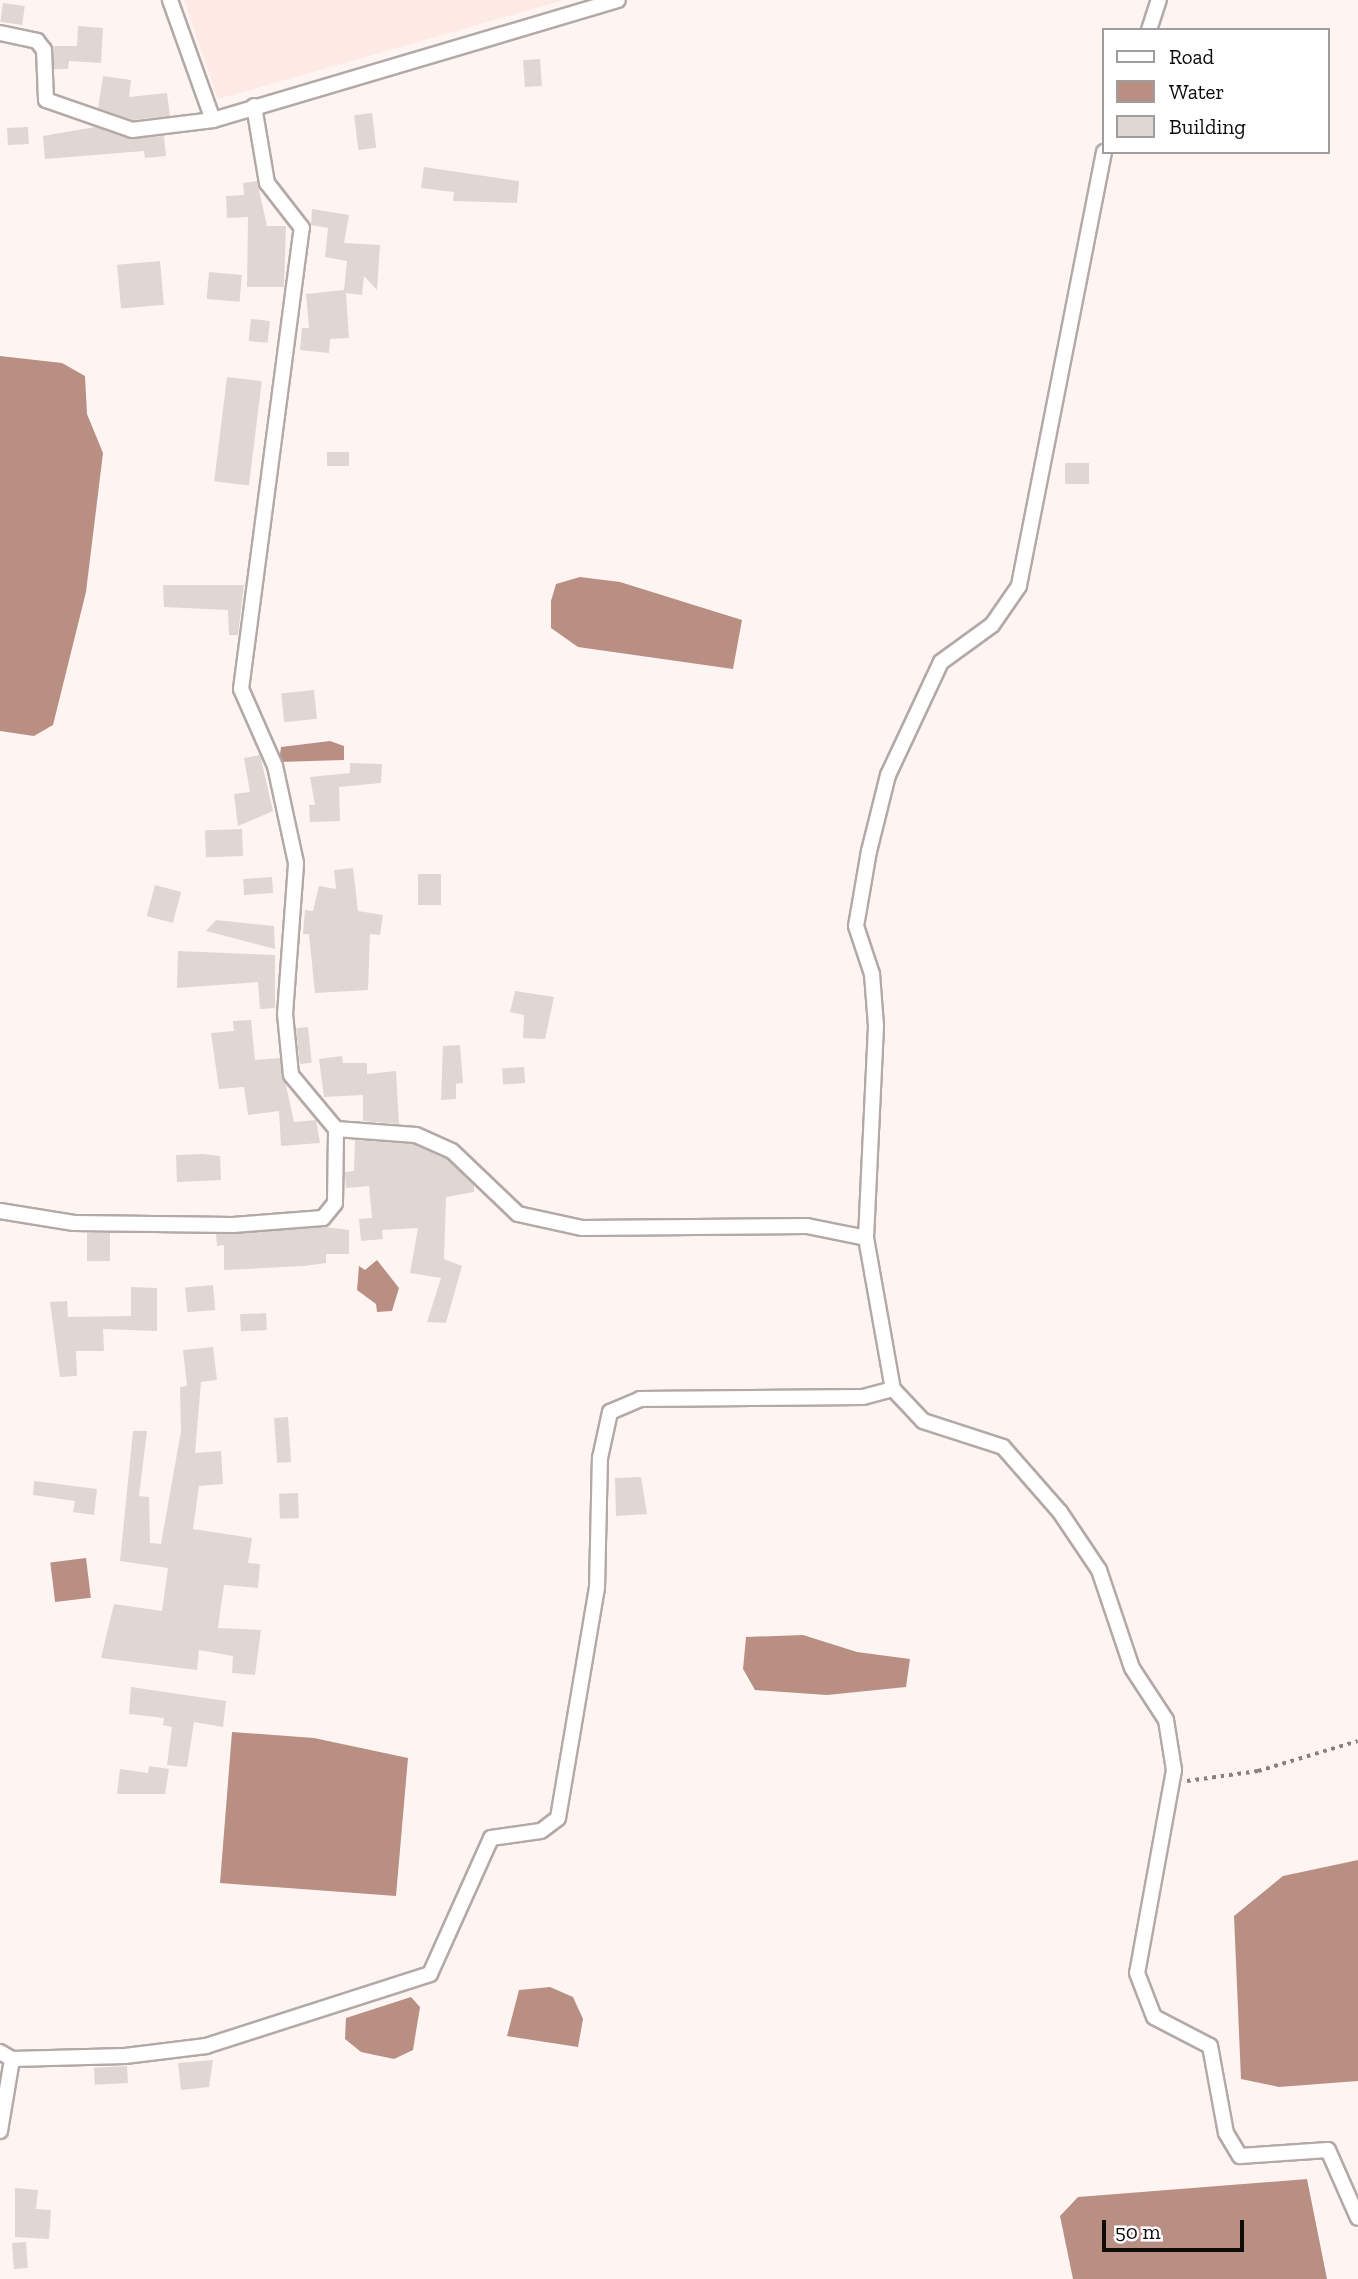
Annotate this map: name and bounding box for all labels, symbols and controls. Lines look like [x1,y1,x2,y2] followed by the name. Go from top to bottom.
[1102,28,1330,154] legend
[1169,44,1214,69] text: Road
[1169,79,1224,104] text: Water
[1169,114,1246,139] text: Building
[1106,2206,1248,2250] scale bar
[1115,2219,1161,2244] text: 50 m

